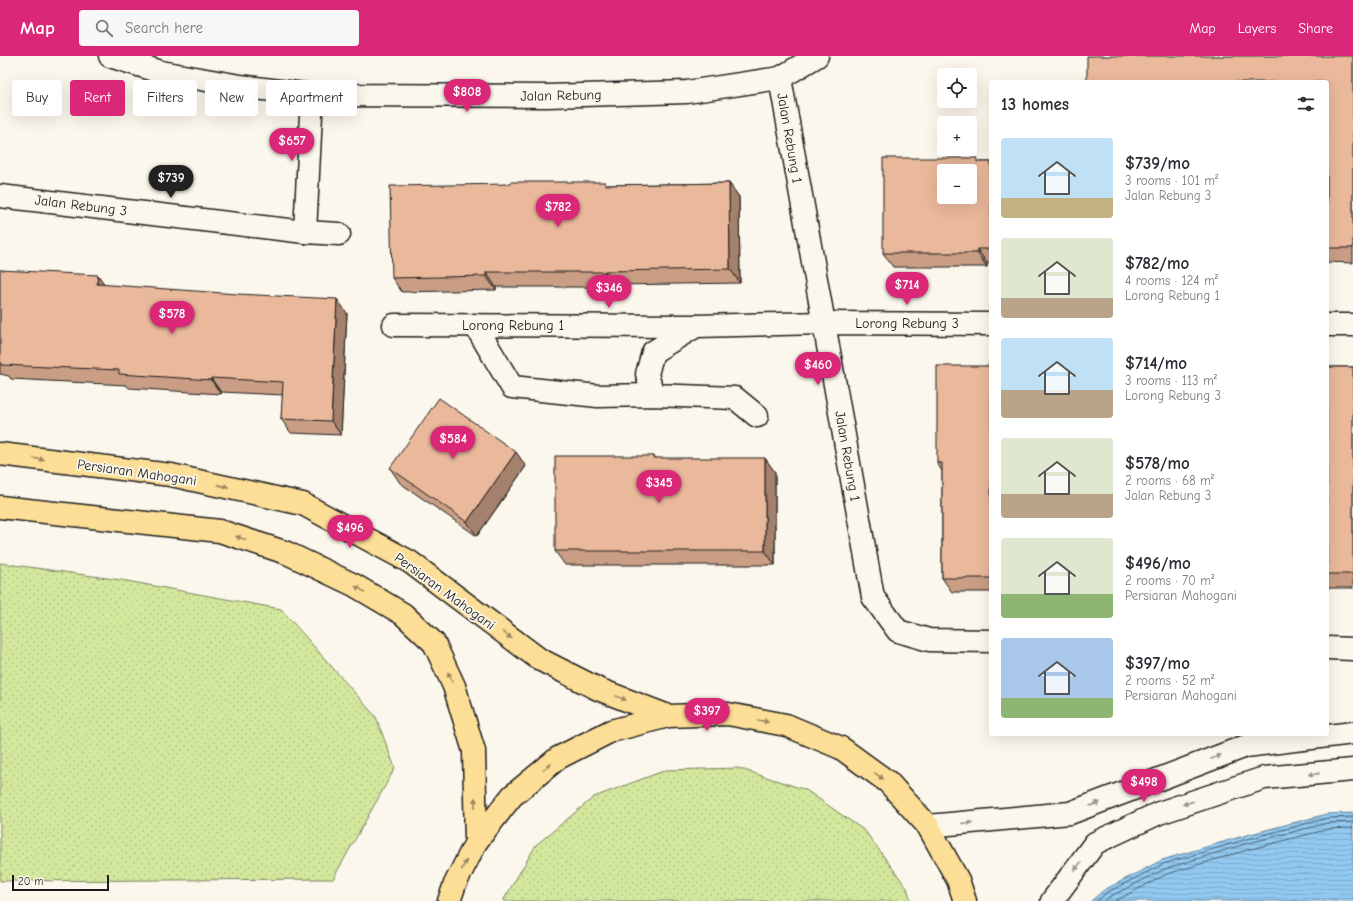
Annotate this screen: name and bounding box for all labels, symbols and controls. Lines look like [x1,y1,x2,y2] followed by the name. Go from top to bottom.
[79,10,359,46] search box
[20,17,55,39] text: Map
[93,17,115,39] icon: search
[125,19,203,37] text: Search here
[1189,20,1216,37] text: Map
[1238,20,1276,37] text: Layers
[1298,20,1333,37] text: Share
[937,68,977,204] map controls
[937,68,977,108] button: locate
[443,79,491,113] pin: $808
[12,80,62,116] chip: Buy
[70,80,125,116] chip: Rent
[133,80,197,116] chip: Filters
[205,80,258,116] chip: New
[266,80,357,116] chip: Apartment
[453,84,481,99] text: $808
[520,86,602,105] street label: Jalan Rebung
[773,92,806,185] street label: Jalan Rebung 1
[1295,93,1317,115] icon: filters
[1001,95,1069,114] text: 13 homes
[937,116,977,156] button: +
[268,128,316,162] pin: $657
[278,133,306,148] text: $657
[1033,154,1081,202] icon: home
[1125,154,1190,173] text: $739/mo
[937,164,977,204] button: −
[147,165,195,199] pin: $739
[158,170,184,185] text: $739
[1125,173,1218,188] text: 3 rooms · 101 m²
[1125,188,1211,203] text: Jalan Rebung 3
[34,191,128,220] street label: Jalan Rebung 3
[534,194,582,228] pin: $782
[545,199,571,214] text: $782
[1033,254,1081,302] icon: home
[1125,254,1189,273] text: $782/mo
[883,272,931,306] pin: $714
[1125,273,1218,288] text: 4 rooms · 124 m²
[585,275,633,309] pin: $346
[895,277,919,292] text: $714
[595,280,623,295] text: $346
[1125,288,1220,303] text: Lorong Rebung 1
[148,301,196,335] pin: $578
[159,306,185,321] text: $578
[855,315,959,332] street label: Lorong Rebung 3
[462,317,564,334] street label: Lorong Rebung 1
[794,352,842,386] pin: $460
[1033,354,1081,402] icon: home
[1125,354,1187,373] text: $714/mo
[804,357,832,372] text: $460
[1125,373,1217,388] text: 3 rooms · 113 m²
[1125,388,1221,403] text: Lorong Rebung 3
[831,410,864,503] street label: Jalan Rebung 1
[429,426,477,460] pin: $584
[439,431,467,446] text: $584
[1033,454,1081,502] icon: home
[1125,454,1190,473] text: $578/mo
[33,456,45,462] one-way arrow
[76,456,198,489] street label: Persiaran Mahogani
[635,470,683,504] pin: $345
[1125,473,1214,488] text: 2 rooms · 68 m²
[645,475,673,490] text: $345
[216,484,229,490] one-way arrow
[1125,488,1211,503] text: Jalan Rebung 3
[326,515,374,549] pin: $496
[336,520,364,535] text: $496
[234,535,246,541] one-way arrow
[391,549,498,634] street label: Persiaran Mahogani
[1033,554,1081,602] icon: home
[1125,554,1191,573] text: $496/mo
[1125,573,1214,588] text: 2 rooms · 70 m²
[354,585,366,592] one-way arrow
[1125,588,1237,603] text: Persiaran Mahogani
[502,631,513,640] one-way arrow
[1033,654,1081,702] icon: home
[1125,654,1190,673] text: $397/mo
[447,671,453,683] one-way arrow
[1125,673,1214,688] text: 2 rooms · 52 m²
[1125,688,1237,703] text: Persiaran Mahogani
[615,695,627,701] one-way arrow
[683,698,731,732] pin: $397
[694,703,720,718] text: $397
[757,718,769,724] one-way arrow
[1211,754,1223,760] one-way arrow
[542,762,552,771] one-way arrow
[1120,769,1168,803] pin: $498
[1308,770,1320,777] one-way arrow
[874,771,884,779] one-way arrow
[1130,774,1158,789] text: $498
[472,796,478,809] one-way arrow
[1089,800,1101,806] one-way arrow
[1182,800,1194,806] one-way arrow
[961,819,973,826] one-way arrow
[461,859,467,871] one-way arrow
[1074,861,1082,872] one-way arrow
[12,873,109,892] scale bar
[18,875,43,888] text: 20 m

